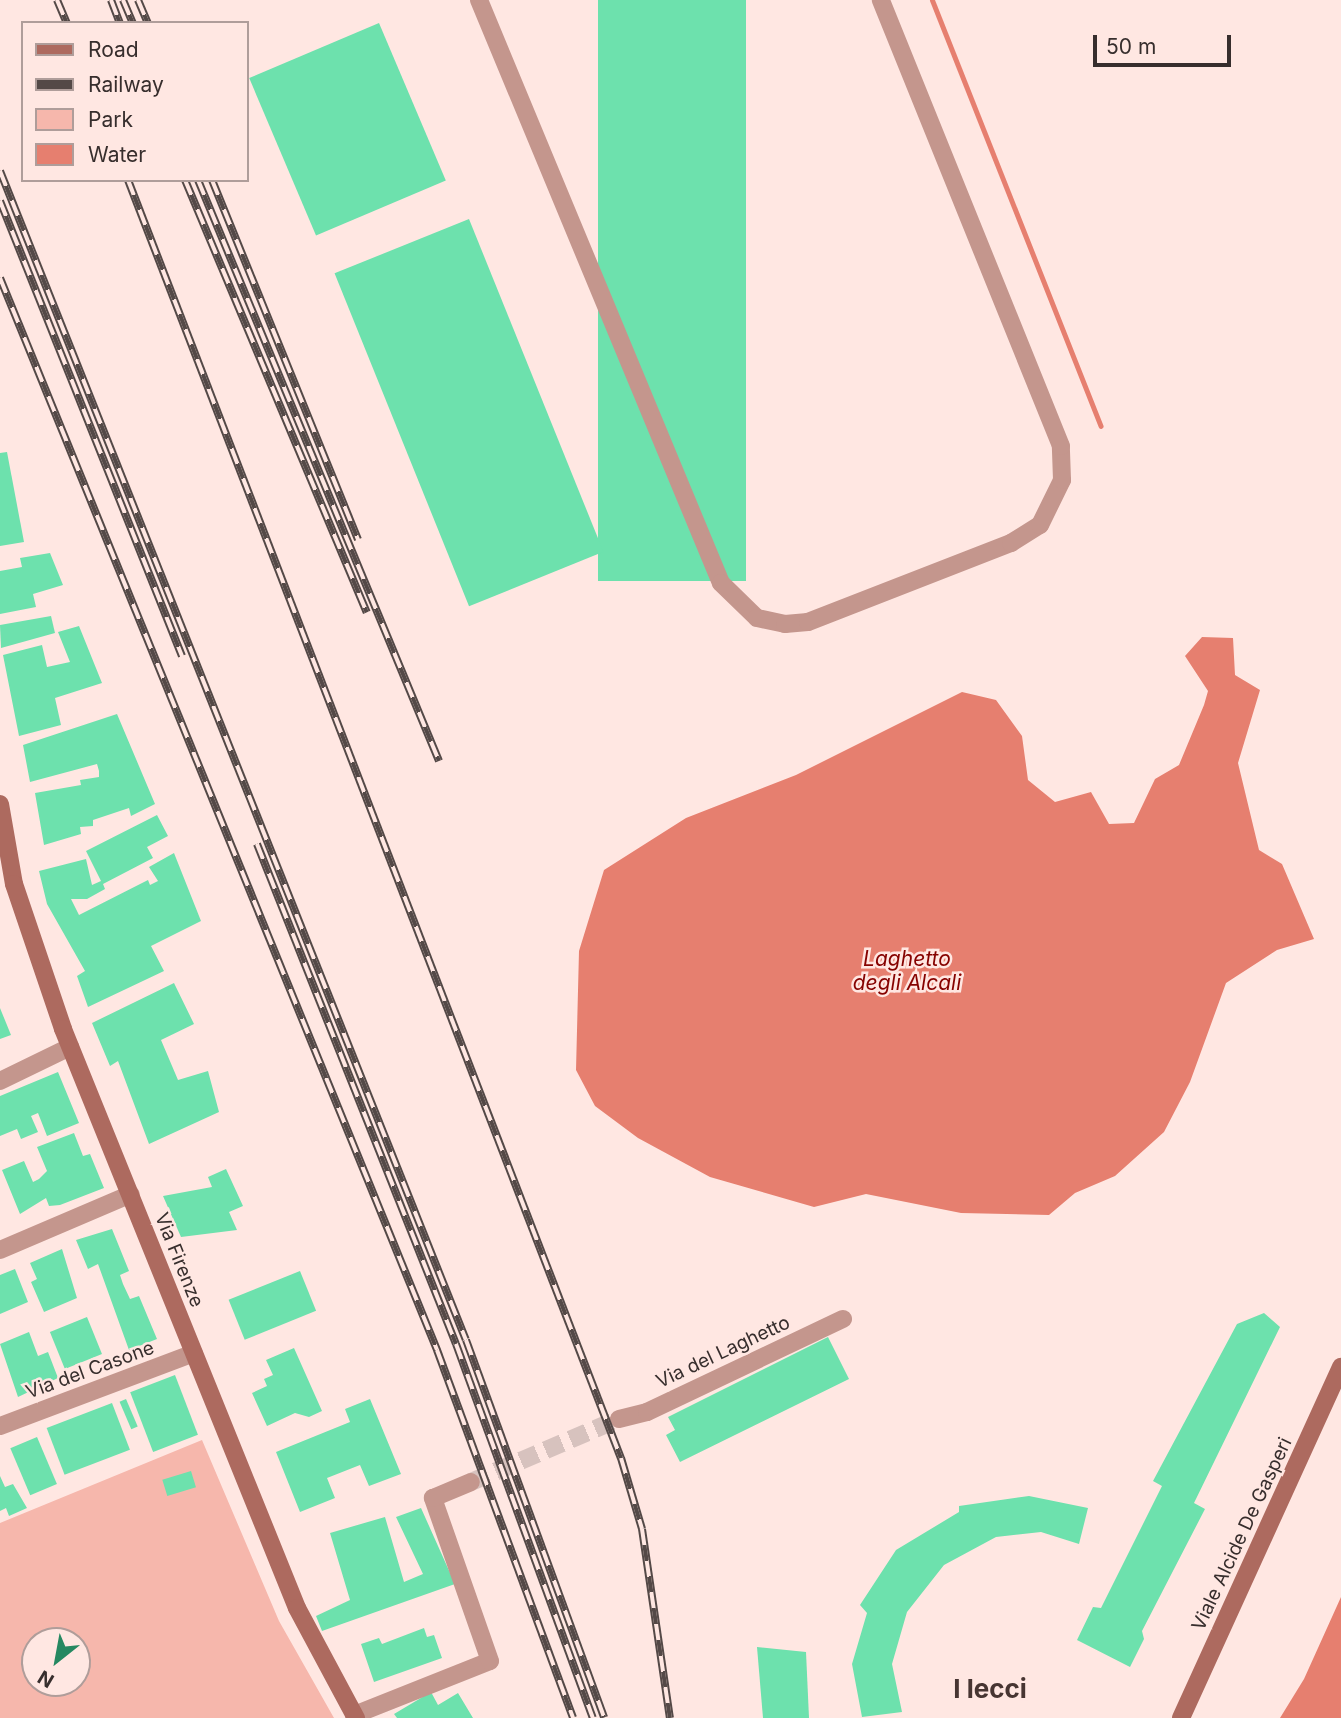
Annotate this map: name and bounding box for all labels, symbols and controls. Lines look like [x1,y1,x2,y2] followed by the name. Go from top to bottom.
[21,21,248,182] legend
[1096,21,1234,65] scale bar
[1106,34,1156,59] text: 50 m
[88,37,139,62] text: Road
[88,72,164,97] text: Railway
[88,107,133,132] text: Park
[88,142,146,167] text: Water
[853,946,961,996] water label: Laghetto degli Alcali
[150,1209,208,1311] street label: Via Firenze
[653,1311,793,1393] street label: Via del Laghetto
[23,1336,157,1404] street label: Via del Casone
[1187,1434,1297,1634] street label: Viale Alcide De Gasperi
[21,1627,91,1697] north arrow
[34,1665,58,1692] text: N
[953,1673,1027,1705] district label: I lecci

